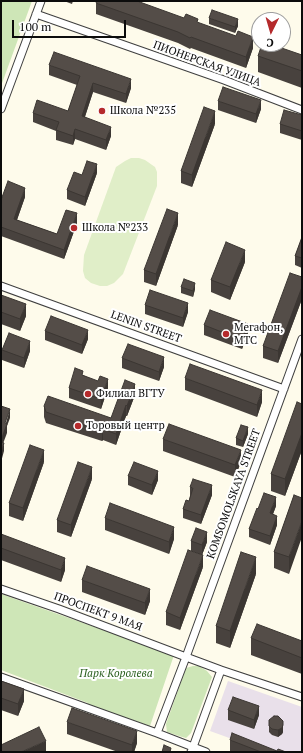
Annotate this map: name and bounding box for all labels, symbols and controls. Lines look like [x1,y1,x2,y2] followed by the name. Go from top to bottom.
[14,12,128,38] scale bar
[251,12,291,52] north arrow
[19,19,51,34] text: 100 m
[266,36,274,50] text: С
[151,38,263,90] street label: ПИОНЕРСКАЯ УЛИЦА
[110,104,176,118] place label: Школа №235
[97,106,107,116] marker: Школа №235
[82,221,148,235] place label: Школа №233
[69,223,79,233] marker: Школа №233
[109,308,183,346] street label: LENIN STREET
[234,321,283,347] place label: Мегафон, МТС
[221,329,231,339] marker: Мегафон, МТС
[96,387,165,401] place label: Филиал ВГТУ
[83,389,93,399] marker: Филиал ВГТУ
[86,419,165,433] place label: Торовый центр
[73,421,83,431] marker: Торовый центр
[204,427,264,561] street label: KOMSOMOLSKAYA STREET
[52,590,144,634] street label: ПРОСПЕКТ 9 МАЯ
[79,667,153,681] park label: Парк Королева

